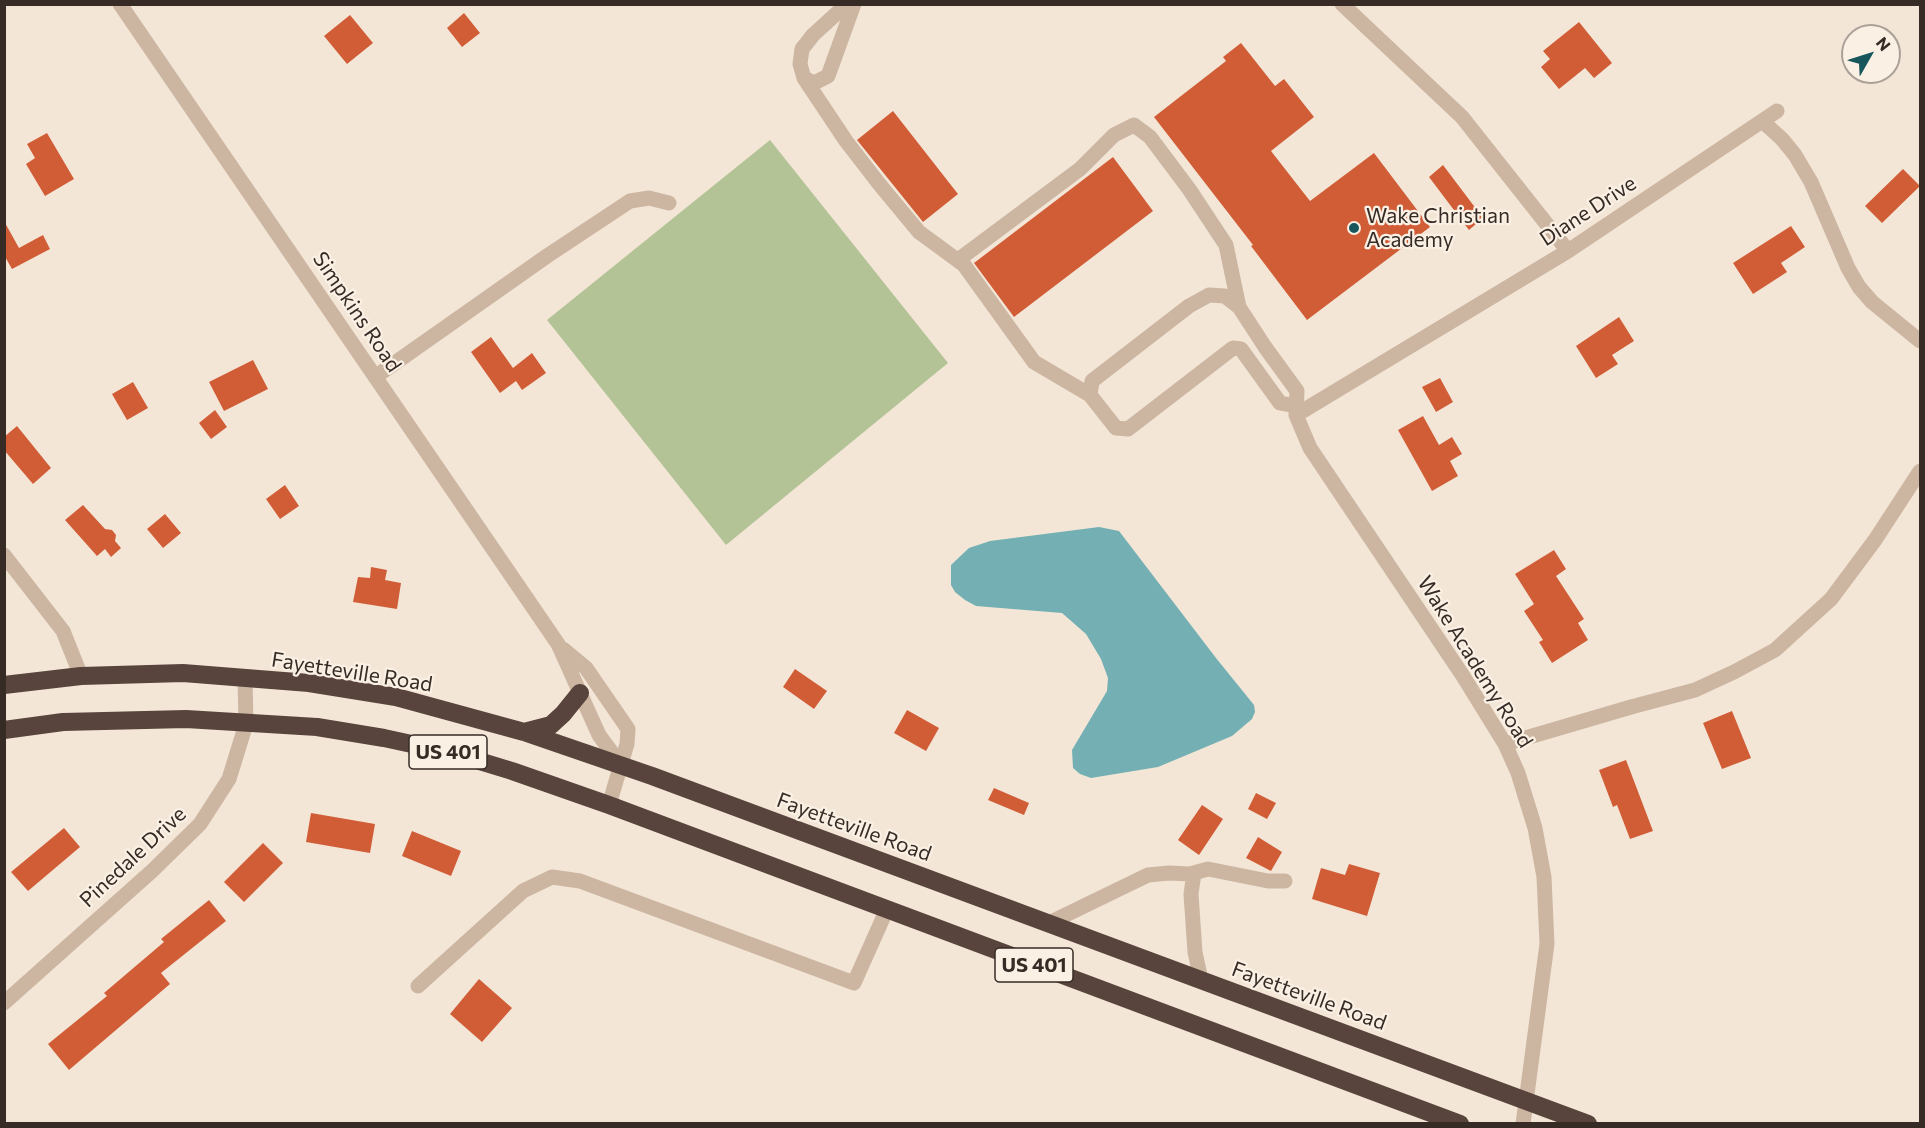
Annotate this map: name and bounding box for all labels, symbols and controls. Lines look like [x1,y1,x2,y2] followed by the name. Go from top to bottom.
[1841,24,1901,84] north arrow
[1873,33,1895,54] text: N
[1535,171,1641,251] street label: Diane Drive
[1366,203,1510,253] place label: Wake Christian Academy
[1347,221,1361,235] marker: Wake Christian Academy
[307,247,407,377] street label: Simpkins Road
[1412,571,1538,753] street label: Wake Academy Road
[270,647,434,697] street label: Fayetteville Road
[409,735,487,769] road number: US 401
[773,787,935,867] street label: Fayetteville Road
[75,801,191,913] street label: Pinedale Drive
[995,948,1073,982] road number: US 401
[1228,956,1390,1036] street label: Fayetteville Road

